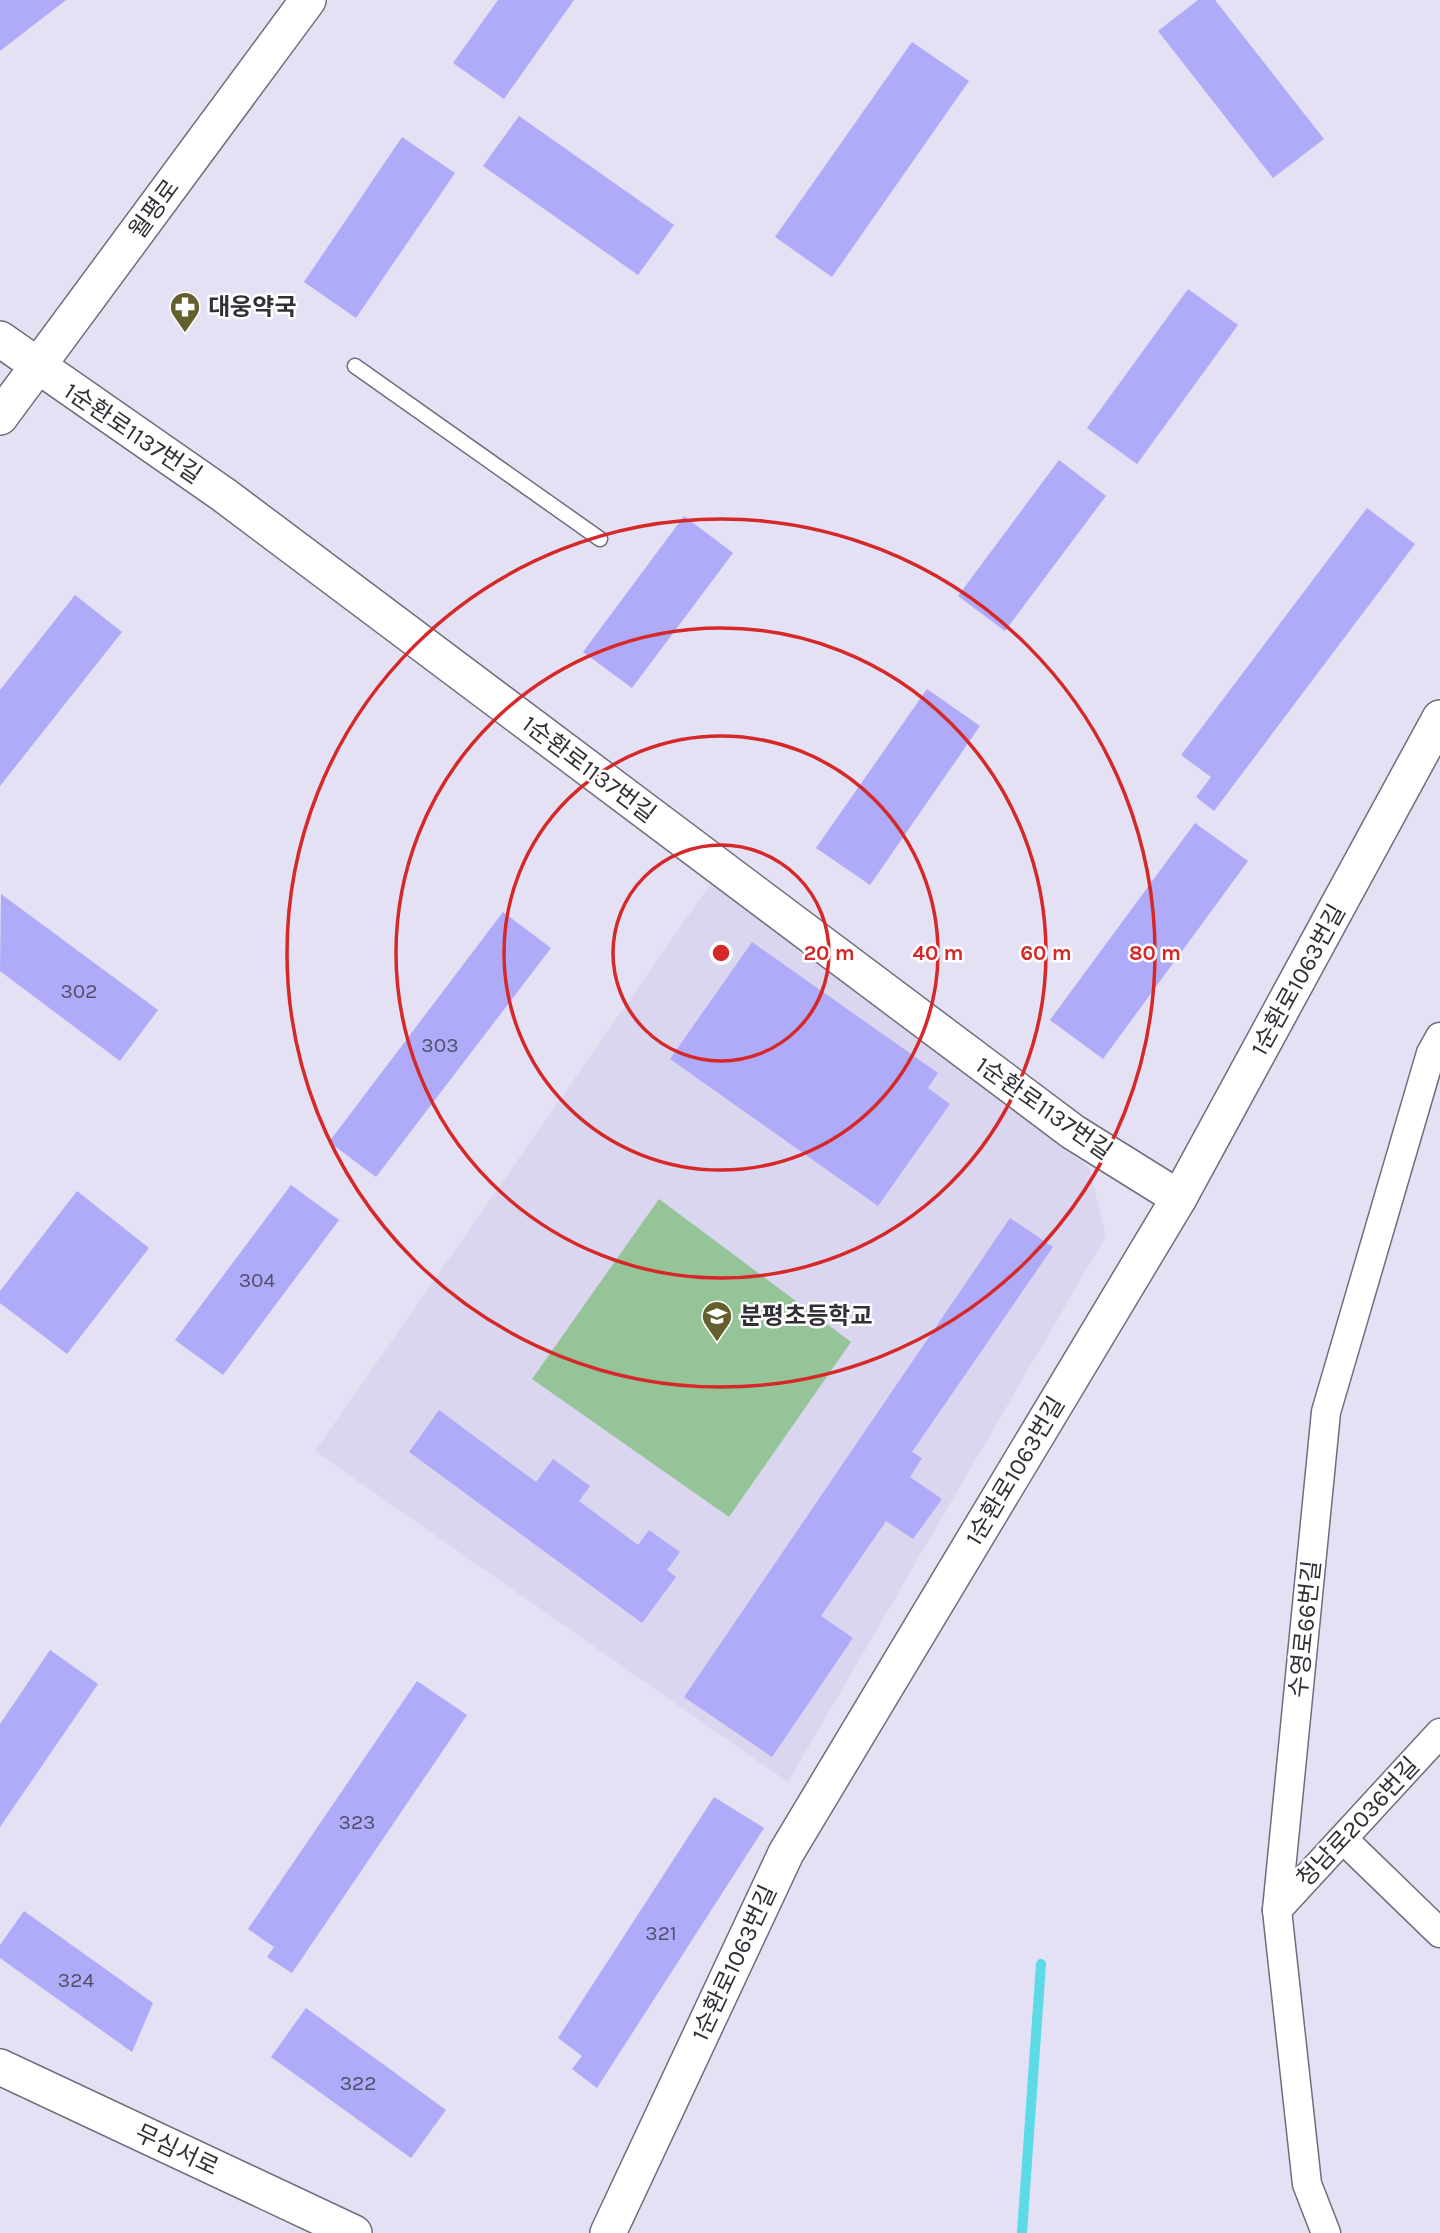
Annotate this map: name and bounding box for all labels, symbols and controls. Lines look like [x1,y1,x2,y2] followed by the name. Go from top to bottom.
[123,174,185,244] street label: 월평로
[168,290,202,334] pharmacy icon: 대웅약국
[208,293,296,321] place label: 대웅약국
[59,377,207,489] street label: 1순환로1137번길
[517,710,661,828] street label: 1순환로1137번길
[1245,900,1351,1060] street label: 1순환로1063번길
[709,941,733,965] centre of rings
[803,941,855,965] text: 20 m
[912,941,964,965] text: 40 m
[1020,941,1072,965] text: 60 m
[1129,941,1181,965] text: 80 m
[60,979,98,1003] house number: 302
[421,1033,459,1057] house number: 303
[971,1051,1117,1165] street label: 1순환로1137번길
[239,1268,276,1292] house number: 304
[700,1299,734,1343] school or university icon: 분평초등학교
[740,1302,872,1330] place label: 분평초등학교
[960,1392,1070,1550] street label: 1순환로1063번길
[1284,1559,1326,1699] street label: 수영로66번길
[1291,1752,1425,1892] street label: 청남로2036번길
[339,1810,375,1834] house number: 323
[686,1881,782,2045] street label: 1순환로1063번길
[645,1921,677,1945] house number: 321
[58,1968,94,1992] house number: 324
[340,2071,376,2095] house number: 322
[131,2119,223,2181] street label: 무심서로

